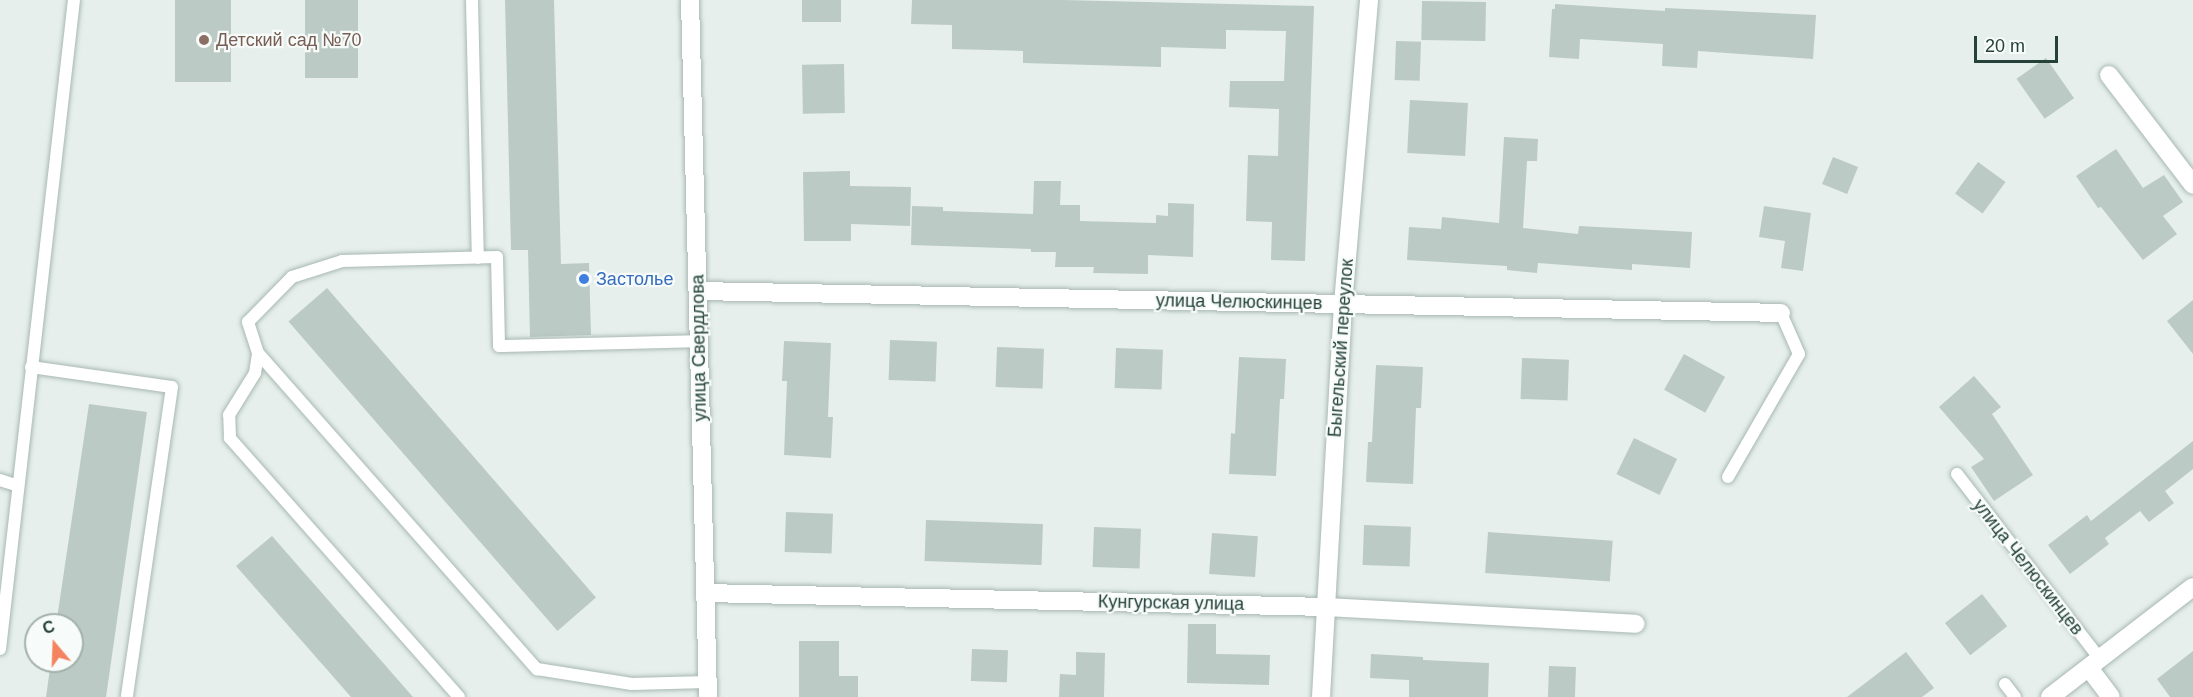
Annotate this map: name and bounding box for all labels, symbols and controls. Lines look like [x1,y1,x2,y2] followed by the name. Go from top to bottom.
[1977,24,2061,62] scale bar
[216,29,361,51] place label: Детский сад №70
[197,33,211,47] marker: Детский сад №70
[1985,36,2025,56] text: 20 m
[1324,258,1358,438] street label: Быгельский переулок
[596,268,673,290] place label: Застолье
[577,272,591,286] marker: Застолье
[687,274,711,422] street label: улица Свердлова
[1156,290,1322,314] street label: улица Челюскинцев
[1968,495,2088,639] street label: улица Челюскинцев
[1098,591,1244,615] street label: Кунгурская улица
[24,613,84,673] north arrow
[40,617,57,637] text: С

